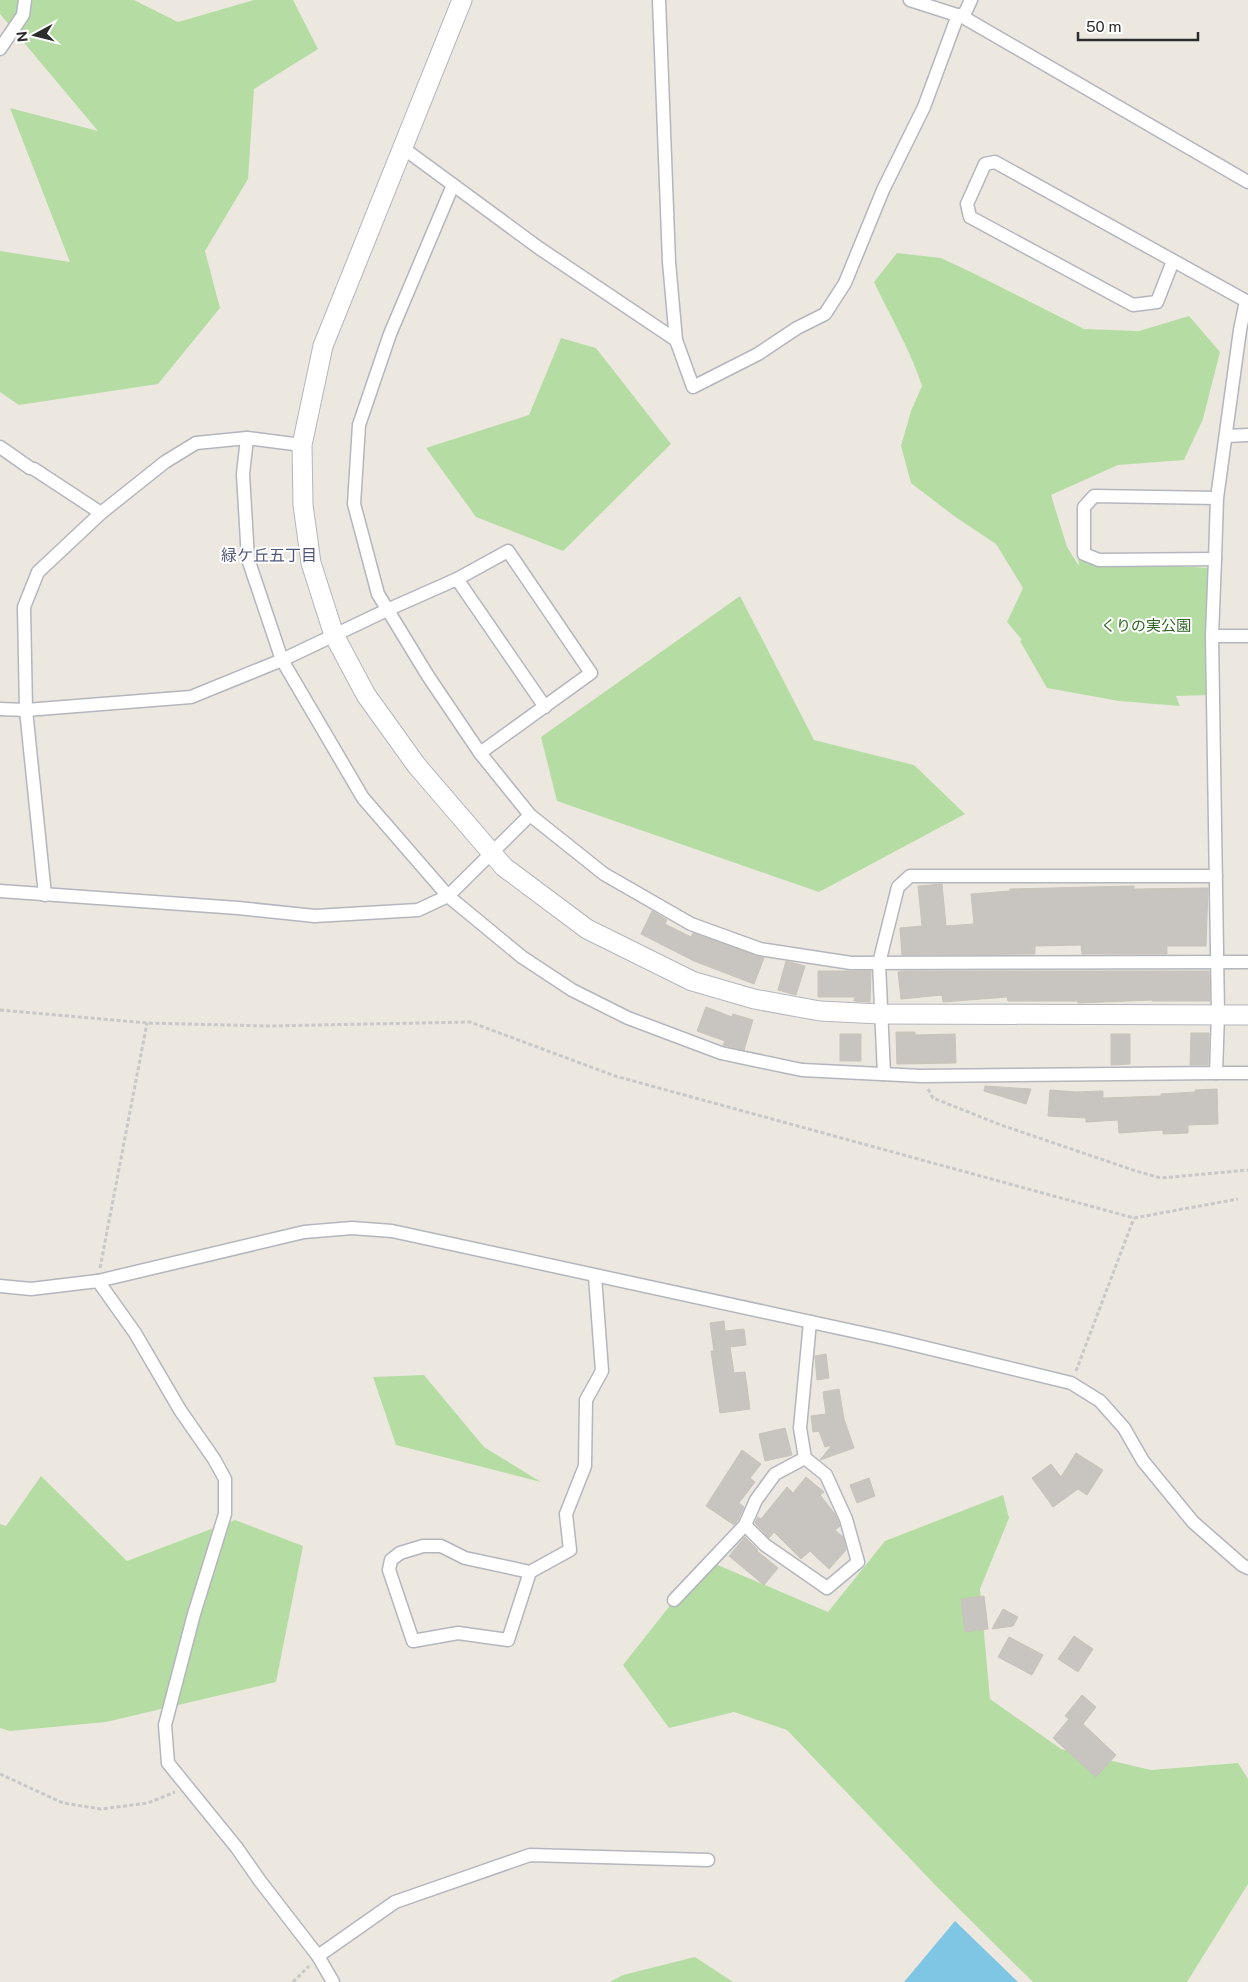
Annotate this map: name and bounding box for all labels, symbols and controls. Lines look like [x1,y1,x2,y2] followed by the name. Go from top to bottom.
[10,10,60,60] north arrow
[1078,10,1198,42] scale bar
[1086,18,1121,35] text: 50 m
[13,30,31,43] text: N
[221,546,317,565] district label: 緑ケ丘五丁目
[1101,617,1191,634] park label: くりの実公園

